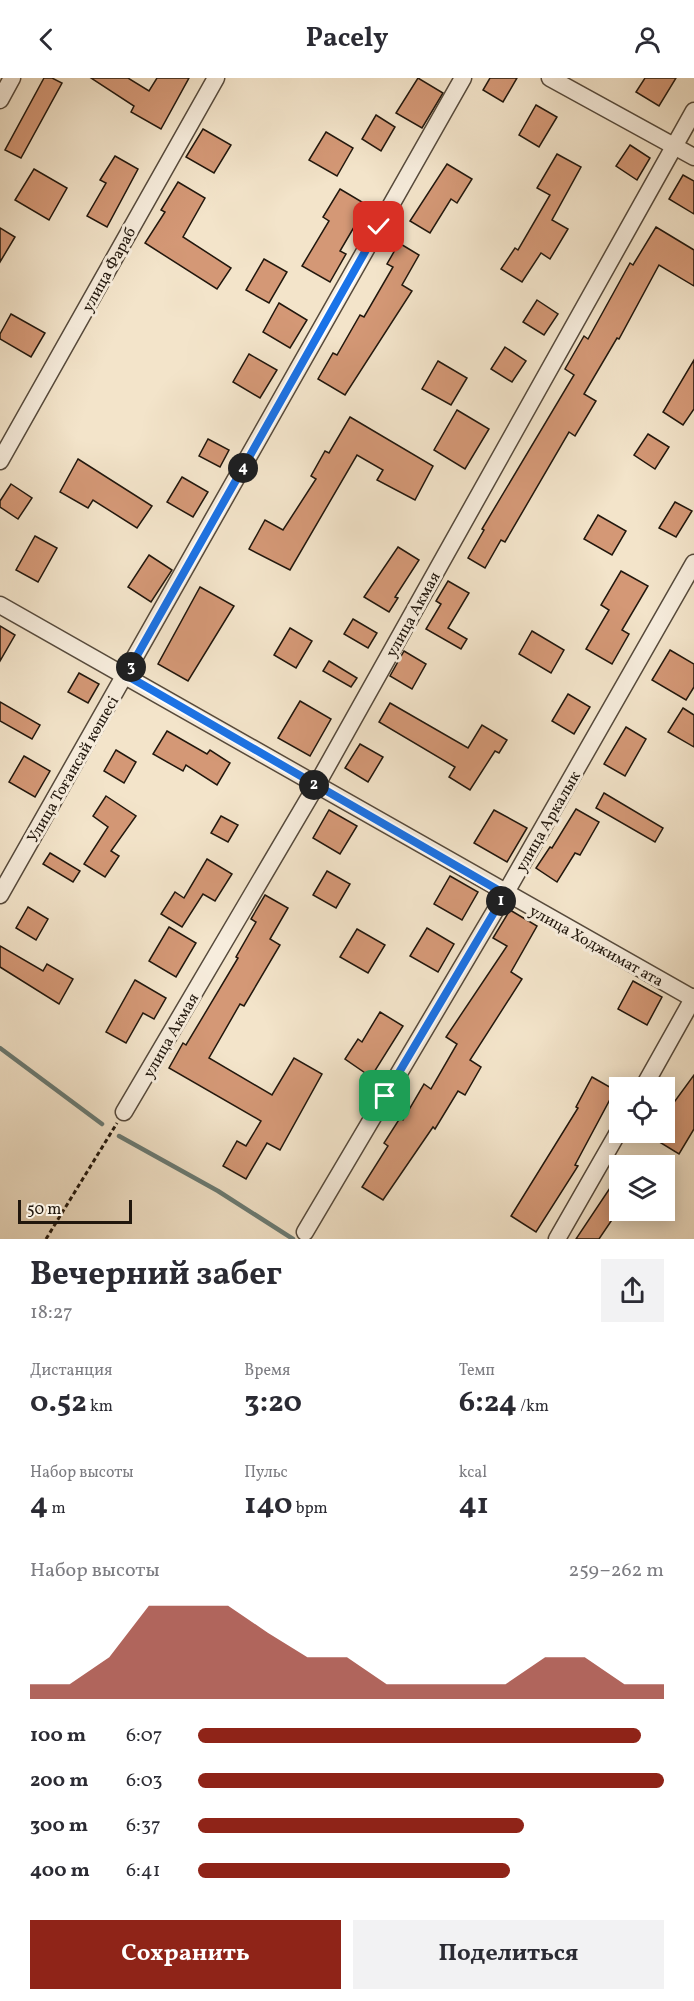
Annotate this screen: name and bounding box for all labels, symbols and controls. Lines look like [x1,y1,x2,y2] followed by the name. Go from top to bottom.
[306,20,388,58] text: Pacely
[30,23,63,56] icon: back
[631,23,664,56] icon: person
[353,201,404,252] pin
[362,210,395,243] icon: check
[77,224,142,316] street label: улица Фараб
[228,453,258,483] pin: 4
[238,457,248,479] text: 4
[381,568,446,662] street label: улица Акмая
[116,652,146,682] pin: 3
[127,656,135,678] text: 3
[23,692,125,848] street label: Улица Тоғансай көшесі
[511,767,587,877] street label: улица Аркалык
[299,770,329,800] pin: 2
[310,774,318,796] text: 2
[486,886,516,916] pin: 1
[498,890,504,912] text: 1
[525,901,667,993] street label: улица Ходжимат ата
[139,989,205,1083] street label: улица Акмая
[359,1070,410,1121] pin
[609,1077,675,1221] map controls
[609,1077,675,1143] button: locate
[368,1079,401,1112] icon: arrive
[609,1155,675,1221] button: layers
[18,1197,132,1224] scale bar
[27,1199,61,1221] text: 50 m
[30,1253,282,1299] text: Вечерний забег
[601,1259,664,1322] button: share
[30,1299,73,1327] text: 18:27
[30,1360,112,1382] text: Дистанция
[244,1360,290,1382] text: Время
[459,1360,495,1382] text: Темп
[30,1382,87,1424] text: 0.52
[244,1382,302,1424] text: 3:20
[459,1382,517,1424] text: 6:24
[87,1396,113,1418] text: km
[517,1396,549,1418] text: /km
[30,1462,134,1484] text: Набор высоты
[244,1462,288,1484] text: Пульс
[459,1462,487,1484] text: kcal
[30,1484,48,1526] text: 4
[244,1484,292,1526] text: 140
[459,1484,489,1526] text: 41
[48,1498,66,1520] text: m
[292,1498,328,1520] text: bpm
[30,1557,160,1585] text: Набор высоты
[568,1557,664,1585] text: 259–262 m
[30,1722,86,1750] text: 100 m
[126,1722,163,1750] text: 6:07
[30,1767,88,1795] text: 200 m
[126,1767,163,1795] text: 6:03
[30,1812,88,1840] text: 300 m
[126,1812,161,1840] text: 6:37
[30,1857,90,1885] text: 400 m
[126,1857,161,1885] text: 6:41
[30,1920,341,1989] button: Сохранить
[353,1920,664,1989] button: Поделиться

